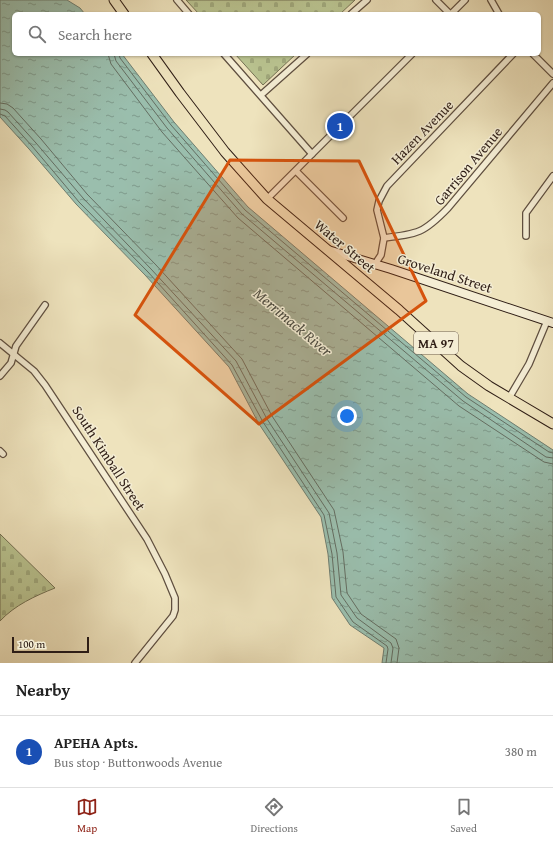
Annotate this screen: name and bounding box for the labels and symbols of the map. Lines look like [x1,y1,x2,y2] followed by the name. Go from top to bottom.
[386,95,458,169] street label: Hazen Avenue
[327,111,353,141] pin: 1
[429,122,507,210] street label: Garrison Avenue
[310,215,380,277] street label: Water Street
[395,248,495,298] street label: Groveland Street
[249,283,337,361] water label: Merrimack River
[414,332,458,354] road number: MA 97
[68,402,150,514] street label: South Kimball Street
[337,406,357,426] your location
[12,635,89,654] scale bar

